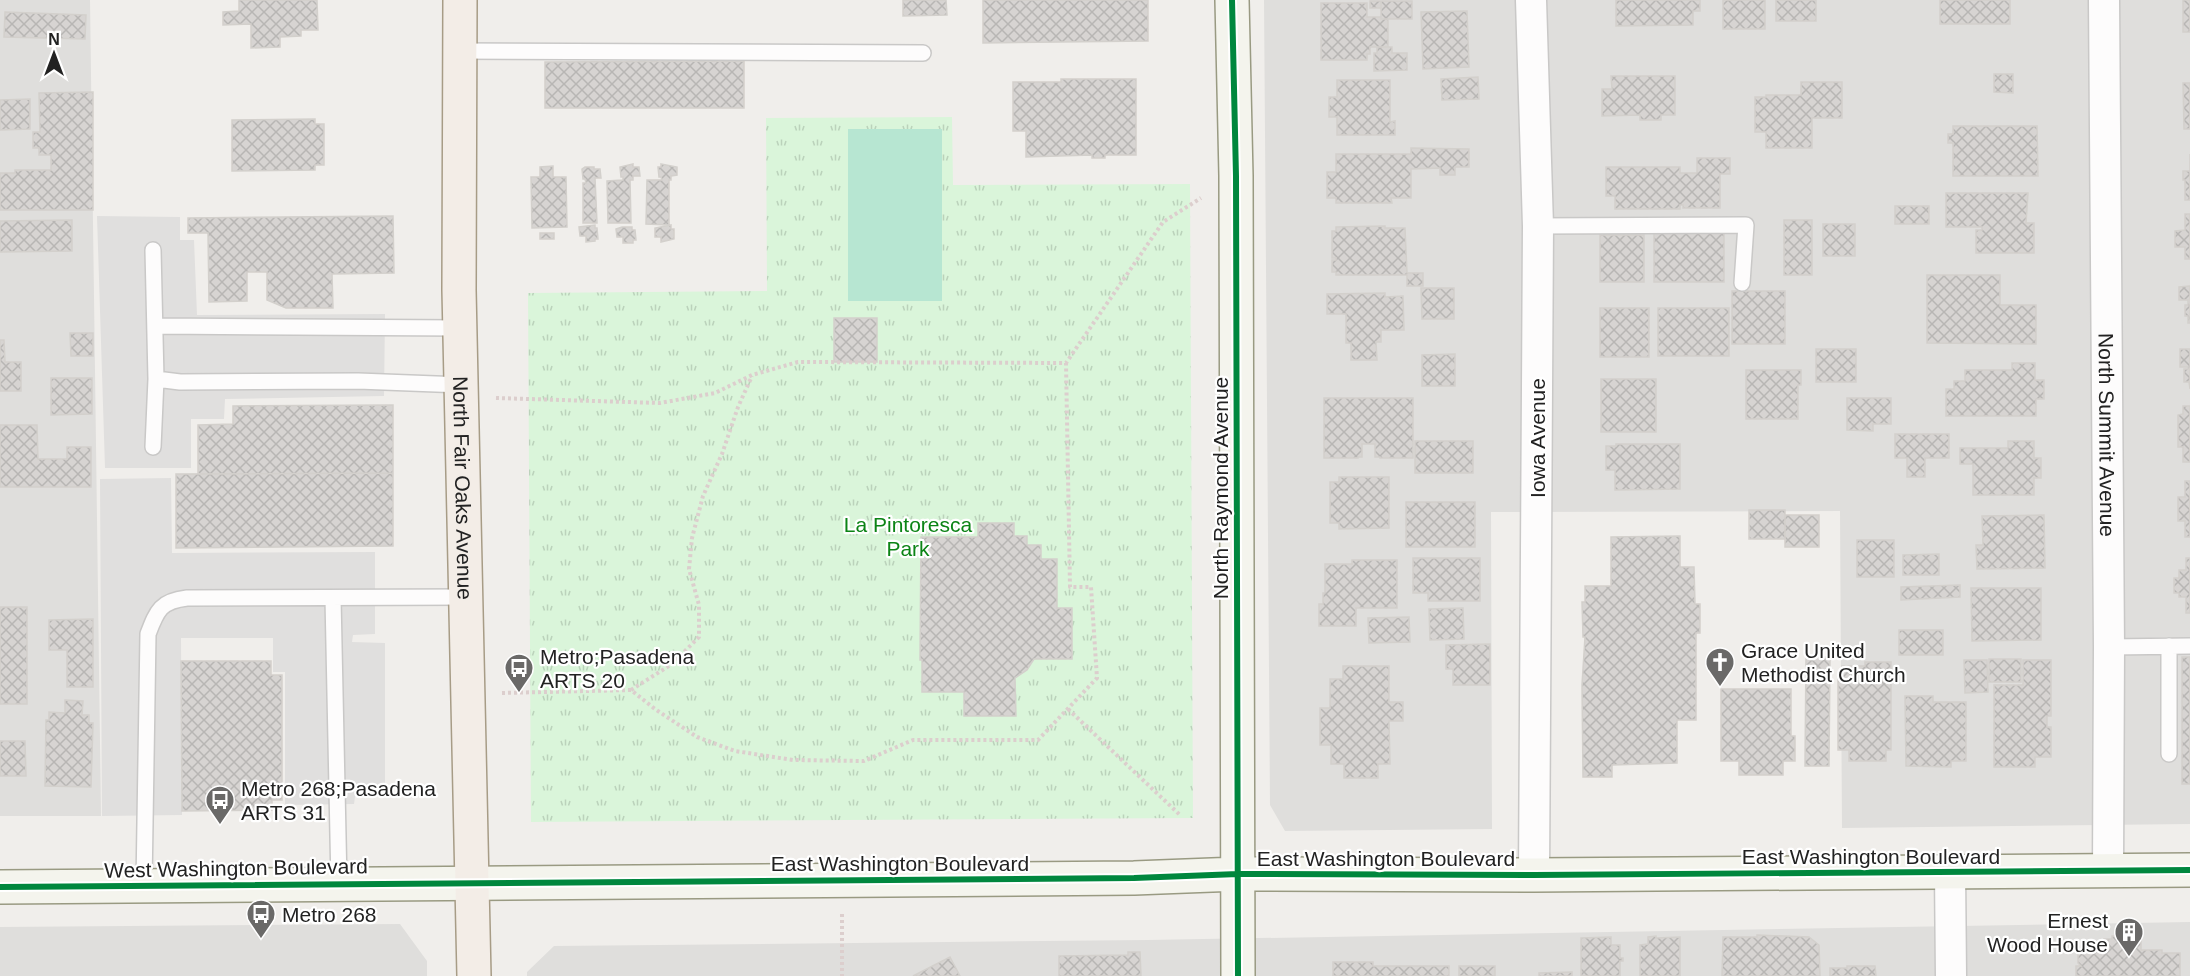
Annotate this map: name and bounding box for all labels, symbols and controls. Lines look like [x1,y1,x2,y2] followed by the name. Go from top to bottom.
[24,24,84,84] north arrow
[48,31,60,48] text: N
[2095,333,2120,537] street label: North Summit Avenue
[449,376,477,600] street label: North Fair Oaks Avenue
[1209,377,1232,599] street label: North Raymond Avenue
[1526,378,1549,498] street label: Iowa Avenue
[844,513,973,560] park label: La Pintoresca Park
[1741,639,1906,686] place label: Grace United Methodist Church
[540,645,694,692] place label: Metro;Pasadena ARTS 20
[1704,646,1736,688] church icon: Grace United Methodist Church
[503,652,535,694] bus stop icon: Metro;Pasadena ARTS 20
[241,777,436,824] place label: Metro 268;Pasadena ARTS 31
[204,784,236,826] bus stop icon: Metro 268;Pasadena ARTS 31
[1742,845,2000,868] street label: East Washington Boulevard
[1257,847,1515,870] street label: East Washington Boulevard
[771,852,1029,875] street label: East Washington Boulevard
[104,854,368,882] street label: West Washington Boulevard
[245,898,277,940] bus stop icon: Metro 268
[282,903,377,926] place label: Metro 268
[1987,909,2108,956] place label: Ernest Wood House
[2113,916,2145,958] building icon: Ernest Wood House

